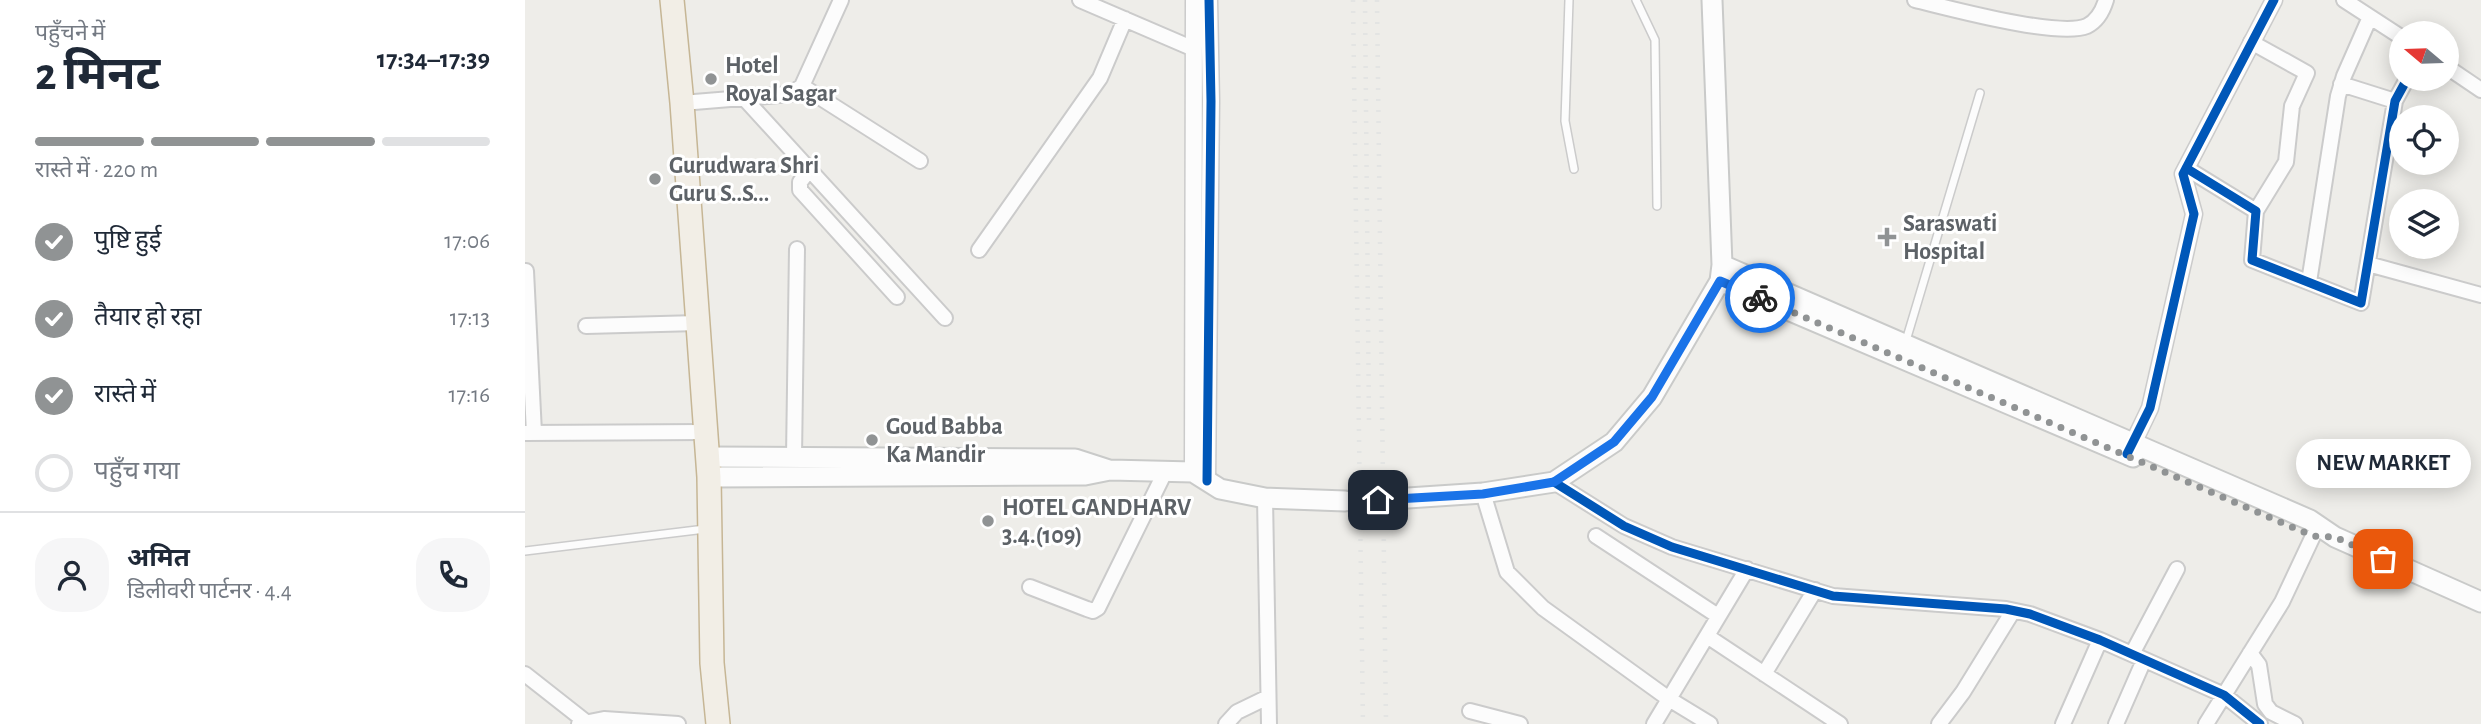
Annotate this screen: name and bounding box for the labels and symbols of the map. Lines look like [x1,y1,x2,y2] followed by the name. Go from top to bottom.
[2389,21,2459,91] north arrow
[725,54,837,106] place label: Hotel Royal Sagar
[703,71,719,87] marker: Hotel Royal Sagar
[669,154,819,206] place label: Gurudwara Shri Guru S..S...
[647,171,663,187] marker: Gurudwara Shri Guru S..S...
[1903,212,1997,264] place label: Saraswati Hospital
[1877,227,1897,247] marker: Saraswati Hospital
[1725,263,1795,333] courier
[886,415,1003,467] place label: Goud Babba Ka Mandir
[864,432,880,448] marker: Goud Babba Ka Mandir
[2295,440,2471,489] callout: NEW MARKET
[1348,470,1408,530] pin
[1002,496,1192,548] place label: HOTEL GANDHARV 3.4.(109)
[980,513,996,529] marker: HOTEL GANDHARV 3.4.(109)
[2353,529,2413,589] pin

